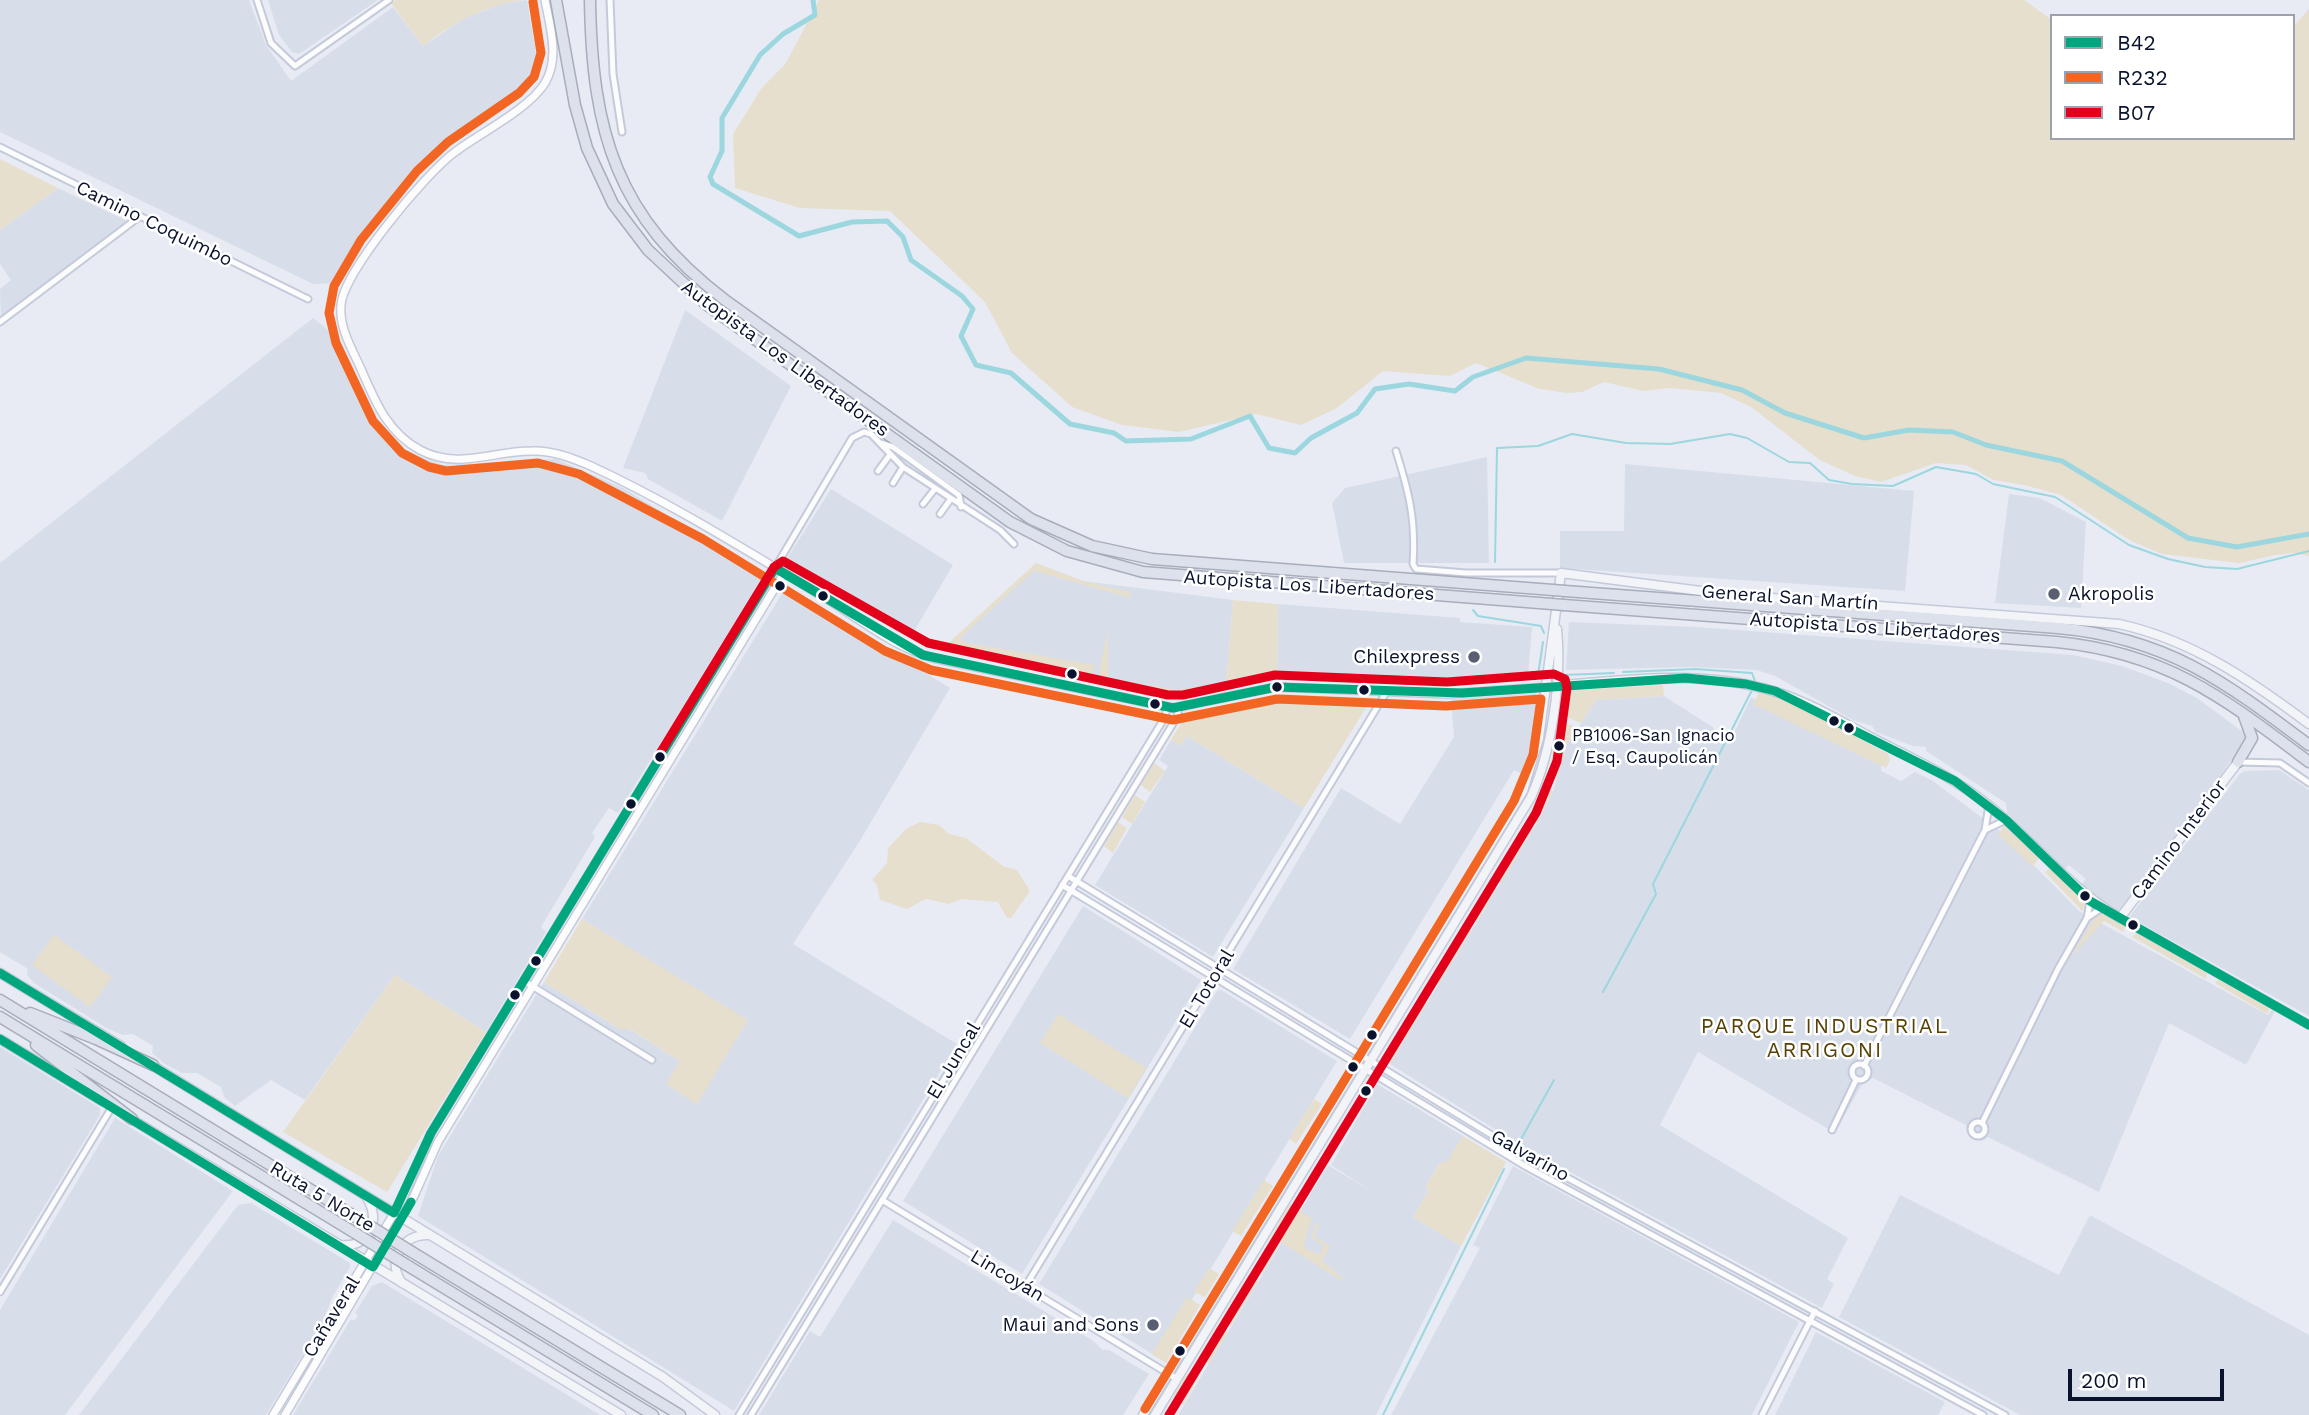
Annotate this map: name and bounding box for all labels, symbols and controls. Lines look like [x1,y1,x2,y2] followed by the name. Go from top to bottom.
[2050,14,2295,140] legend
[2117,30,2156,55] text: B42
[2117,65,2168,90] text: R232
[2117,100,2155,125] text: B07
[72,176,236,272] street label: Camino Coquimbo
[677,276,893,442] street label: Autopista Los Libertadores
[1183,566,1435,606] street label: Autopista Los Libertadores
[773,579,787,593] unlabelled marker
[1701,580,1879,616] street label: General San Martín
[2068,583,2154,605] place label: Akropolis
[2046,586,2062,602] marker: Akropolis
[816,589,830,603] unlabelled marker
[1749,608,2001,648] street label: Autopista Los Libertadores
[1353,646,1460,668] place label: Chilexpress
[1466,649,1482,665] marker: Chilexpress
[1065,667,1079,681] unlabelled marker
[1270,680,1284,694] unlabelled marker
[1357,683,1371,697] unlabelled marker
[1148,697,1162,711] unlabelled marker
[1827,714,1841,728] unlabelled marker
[1842,721,1856,735] unlabelled marker
[1572,726,1735,766] place label: PB1006-San Ignacio / Esq. Caupolicán
[1552,739,1566,753] marker: PB1006-San Ignacio / Esq. Caupolicán
[653,750,667,764] unlabelled marker
[2126,775,2232,905] street label: Camino Interior
[624,797,638,811] unlabelled marker
[2078,889,2092,903] unlabelled marker
[2126,918,2140,932] unlabelled marker
[1174,945,1240,1033] street label: El Totoral
[529,954,543,968] unlabelled marker
[508,988,522,1002] unlabelled marker
[1703,1014,1947,1064] district label: PARQUE INDUSTRIAL ARRIGONI
[922,1018,986,1104] street label: El Juncal
[1365,1028,1379,1042] unlabelled marker
[1346,1060,1360,1074] unlabelled marker
[1359,1084,1373,1098] unlabelled marker
[1487,1125,1573,1187] street label: Galvarino
[265,1157,379,1237] street label: Ruta 5 Norte
[966,1245,1048,1307] street label: Lincoyán
[299,1272,365,1362] street label: Cañaveral
[1003,1314,1139,1336] place label: Maui and Sons
[1145,1317,1161,1333] marker: Maui and Sons
[1173,1344,1187,1358] unlabelled marker
[2071,1356,2227,1400] scale bar
[2081,1368,2147,1393] text: 200 m

